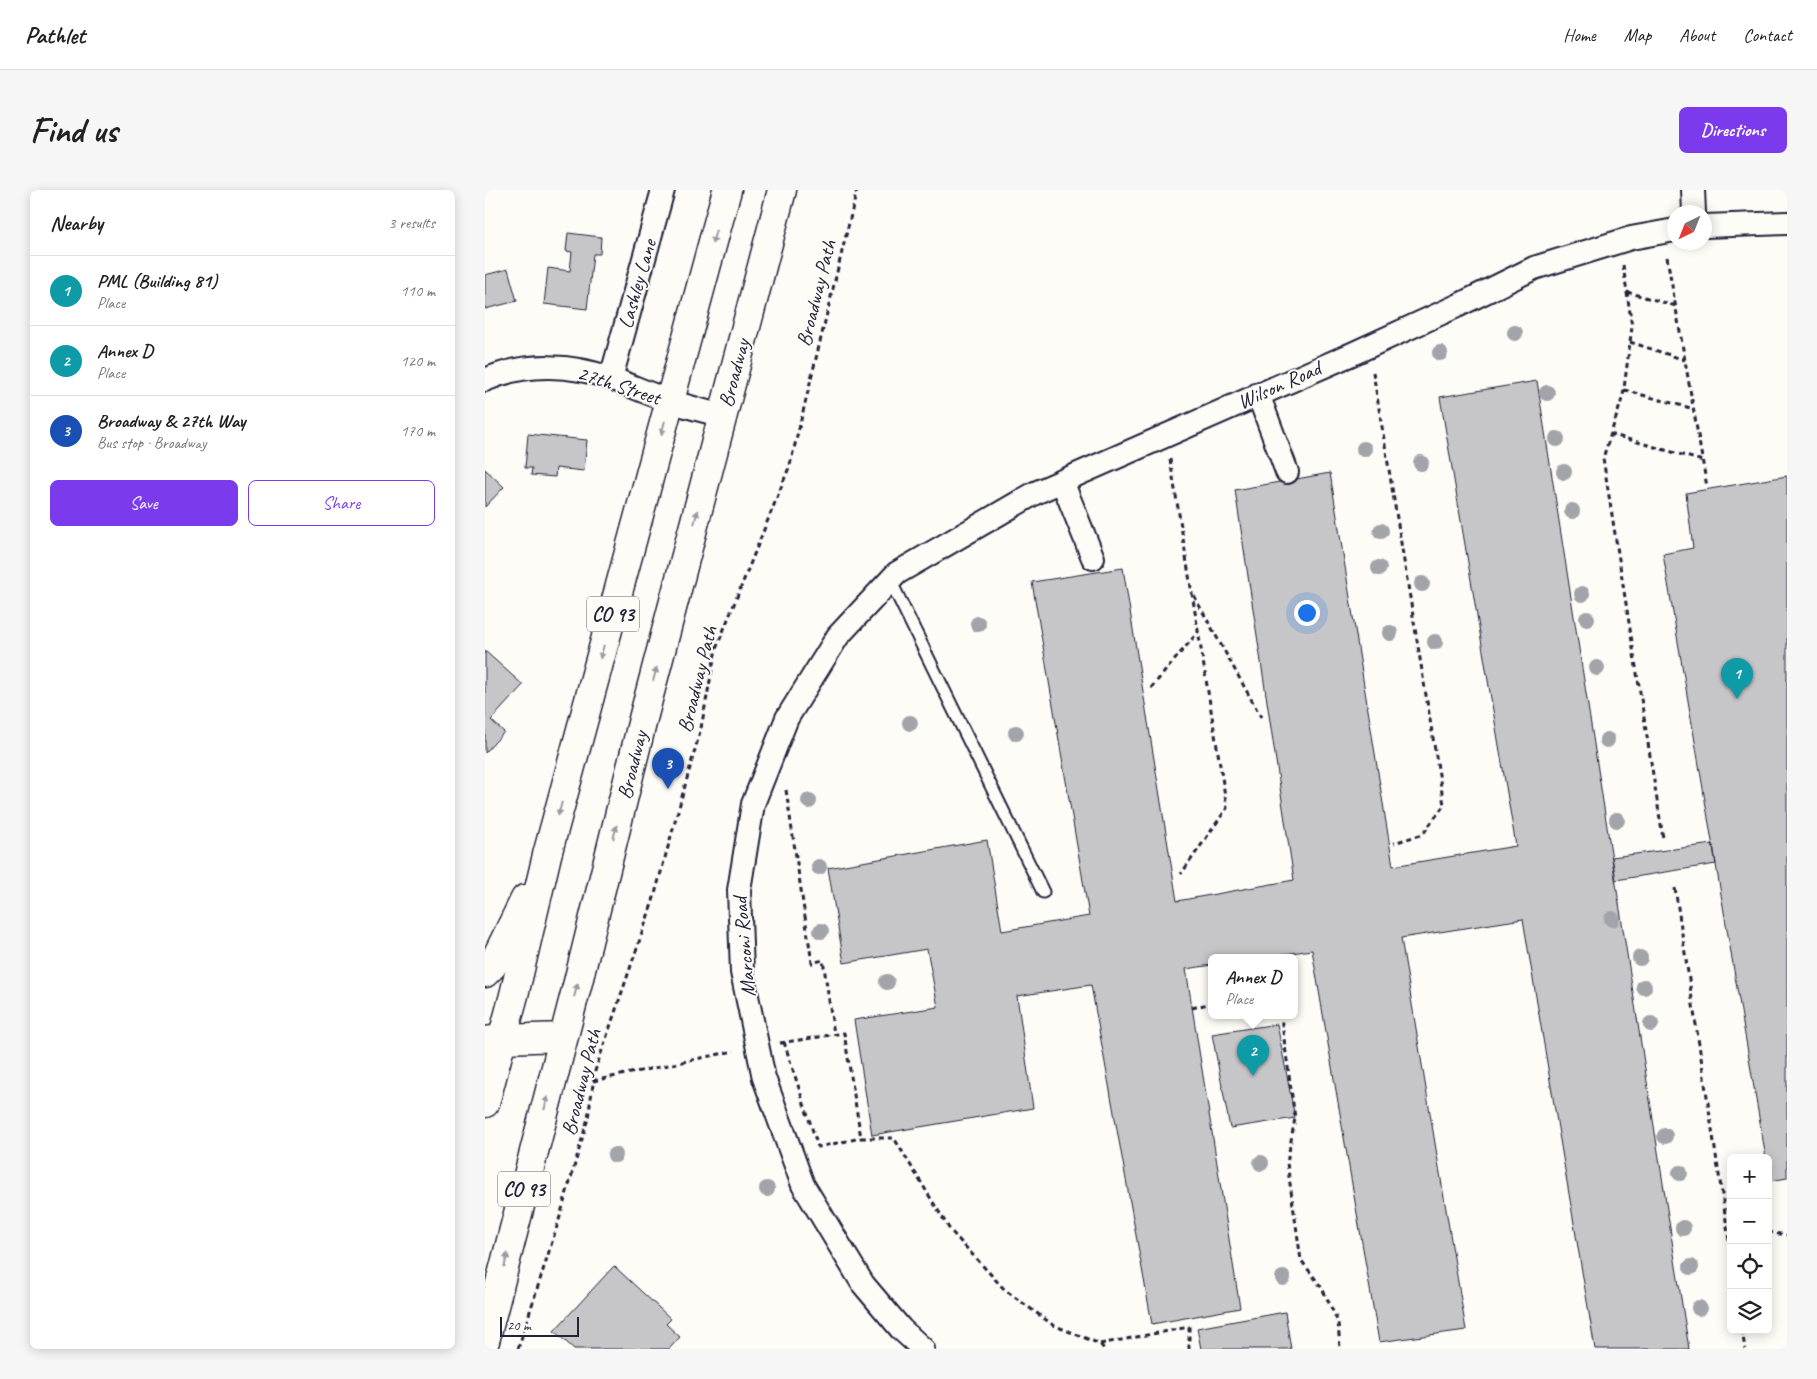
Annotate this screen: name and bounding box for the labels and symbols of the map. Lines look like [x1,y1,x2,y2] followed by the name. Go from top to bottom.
[1667,205,1712,250] north arrow
[710,230,718,245] one-way arrow
[612,234,663,331] street label: Lashley Lane
[790,237,842,349] street label: Broadway Path
[712,334,756,410] street label: Broadway
[1233,354,1328,415] street label: Wilson Road
[574,359,666,411] street label: 27th Street
[659,420,667,435] one-way arrow
[692,510,700,525] one-way arrow
[587,596,639,632] road number: CO 93
[1294,600,1320,626] your location
[671,623,723,735] street label: Broadway Path
[598,645,606,660] one-way arrow
[1721,658,1753,699] pin: 1
[651,667,659,682] one-way arrow
[611,727,653,802] street label: Broadway
[652,748,684,789] pin: 3
[555,802,563,817] one-way arrow
[611,825,619,840] one-way arrow
[726,892,761,998] street label: Marconi Road
[572,982,580,997] one-way arrow
[555,1026,607,1138] street label: Broadway Path
[1237,1035,1269,1076] pin: 2
[542,1095,550,1110] one-way arrow
[498,1172,550,1206] road number: CO 93
[502,1253,510,1268] one-way arrow
[500,1314,579,1337] scale bar

